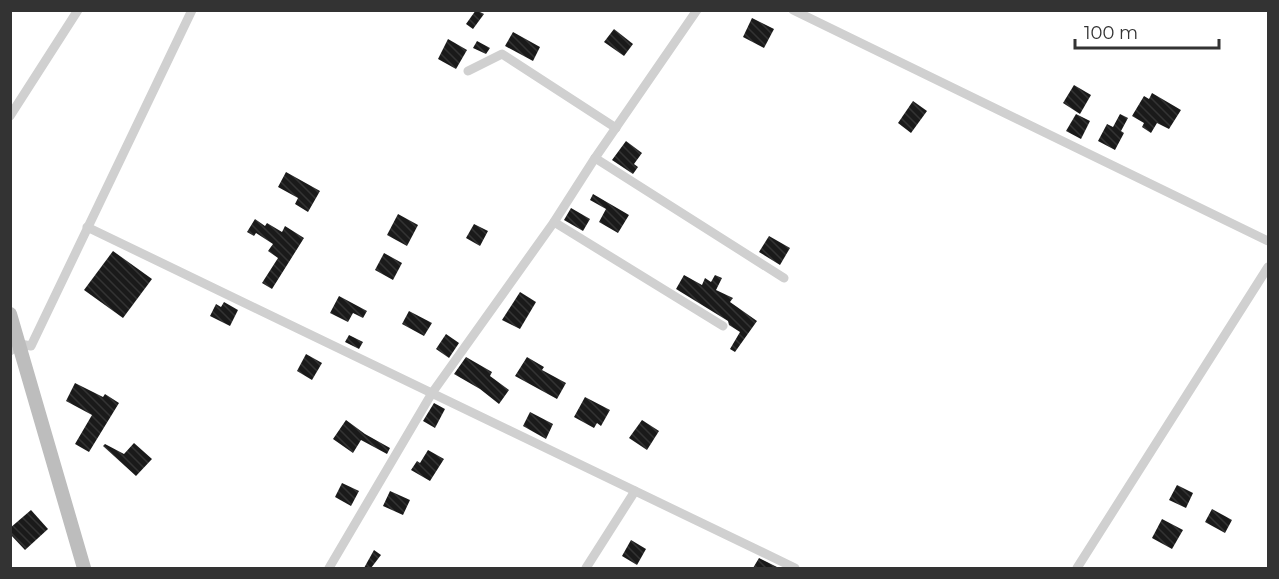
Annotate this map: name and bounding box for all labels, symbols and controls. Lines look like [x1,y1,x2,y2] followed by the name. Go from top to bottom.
[1075,12,1219,50] scale bar
[1084,22,1138,44] text: 100 m

